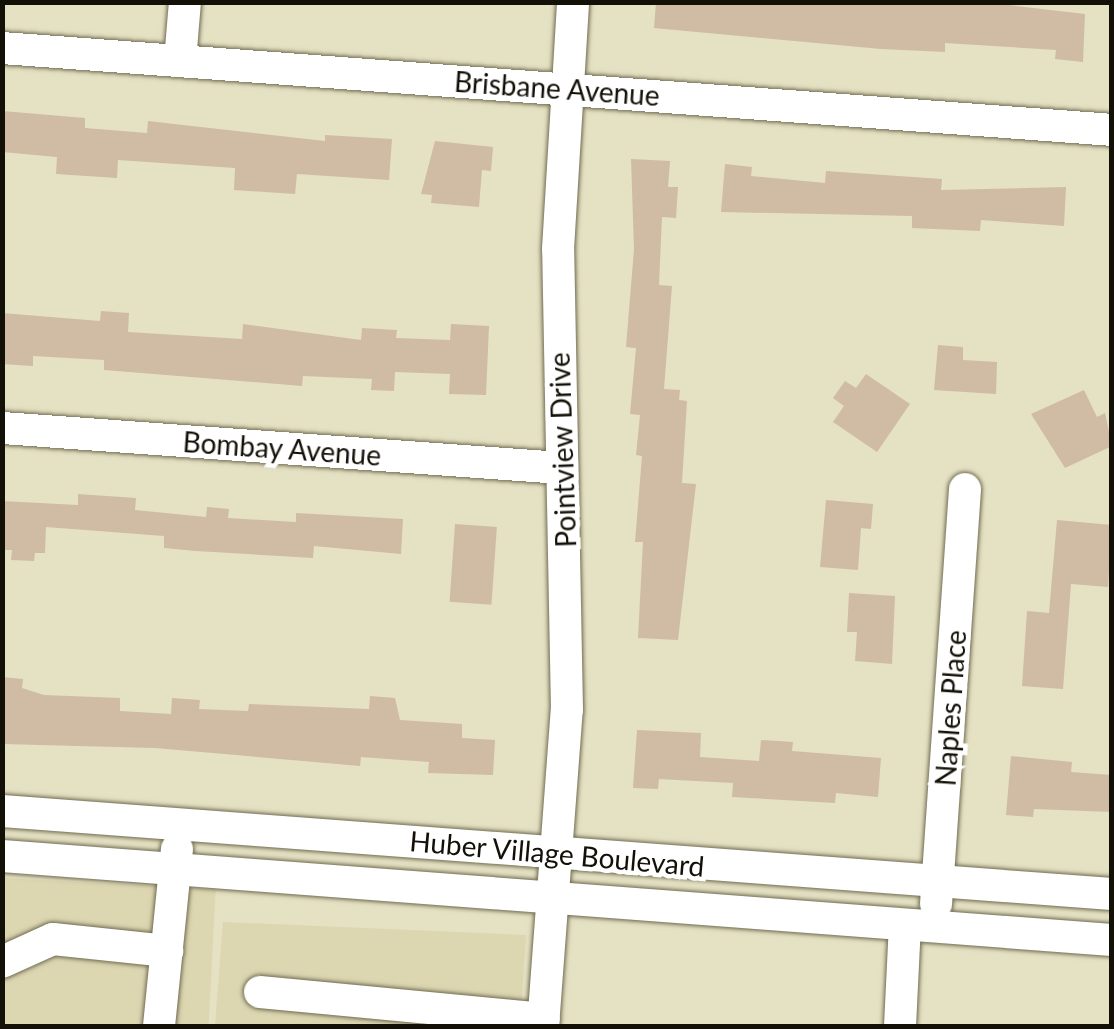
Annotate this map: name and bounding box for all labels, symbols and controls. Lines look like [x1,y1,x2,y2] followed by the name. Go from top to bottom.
[453,64,661,112] street label: Brisbane Avenue
[542,352,582,548] street label: Pointview Drive
[181,424,383,472] street label: Bombay Avenue
[928,629,972,787] street label: Naples Place
[407,823,707,883] street label: Huber Village Boulevard

